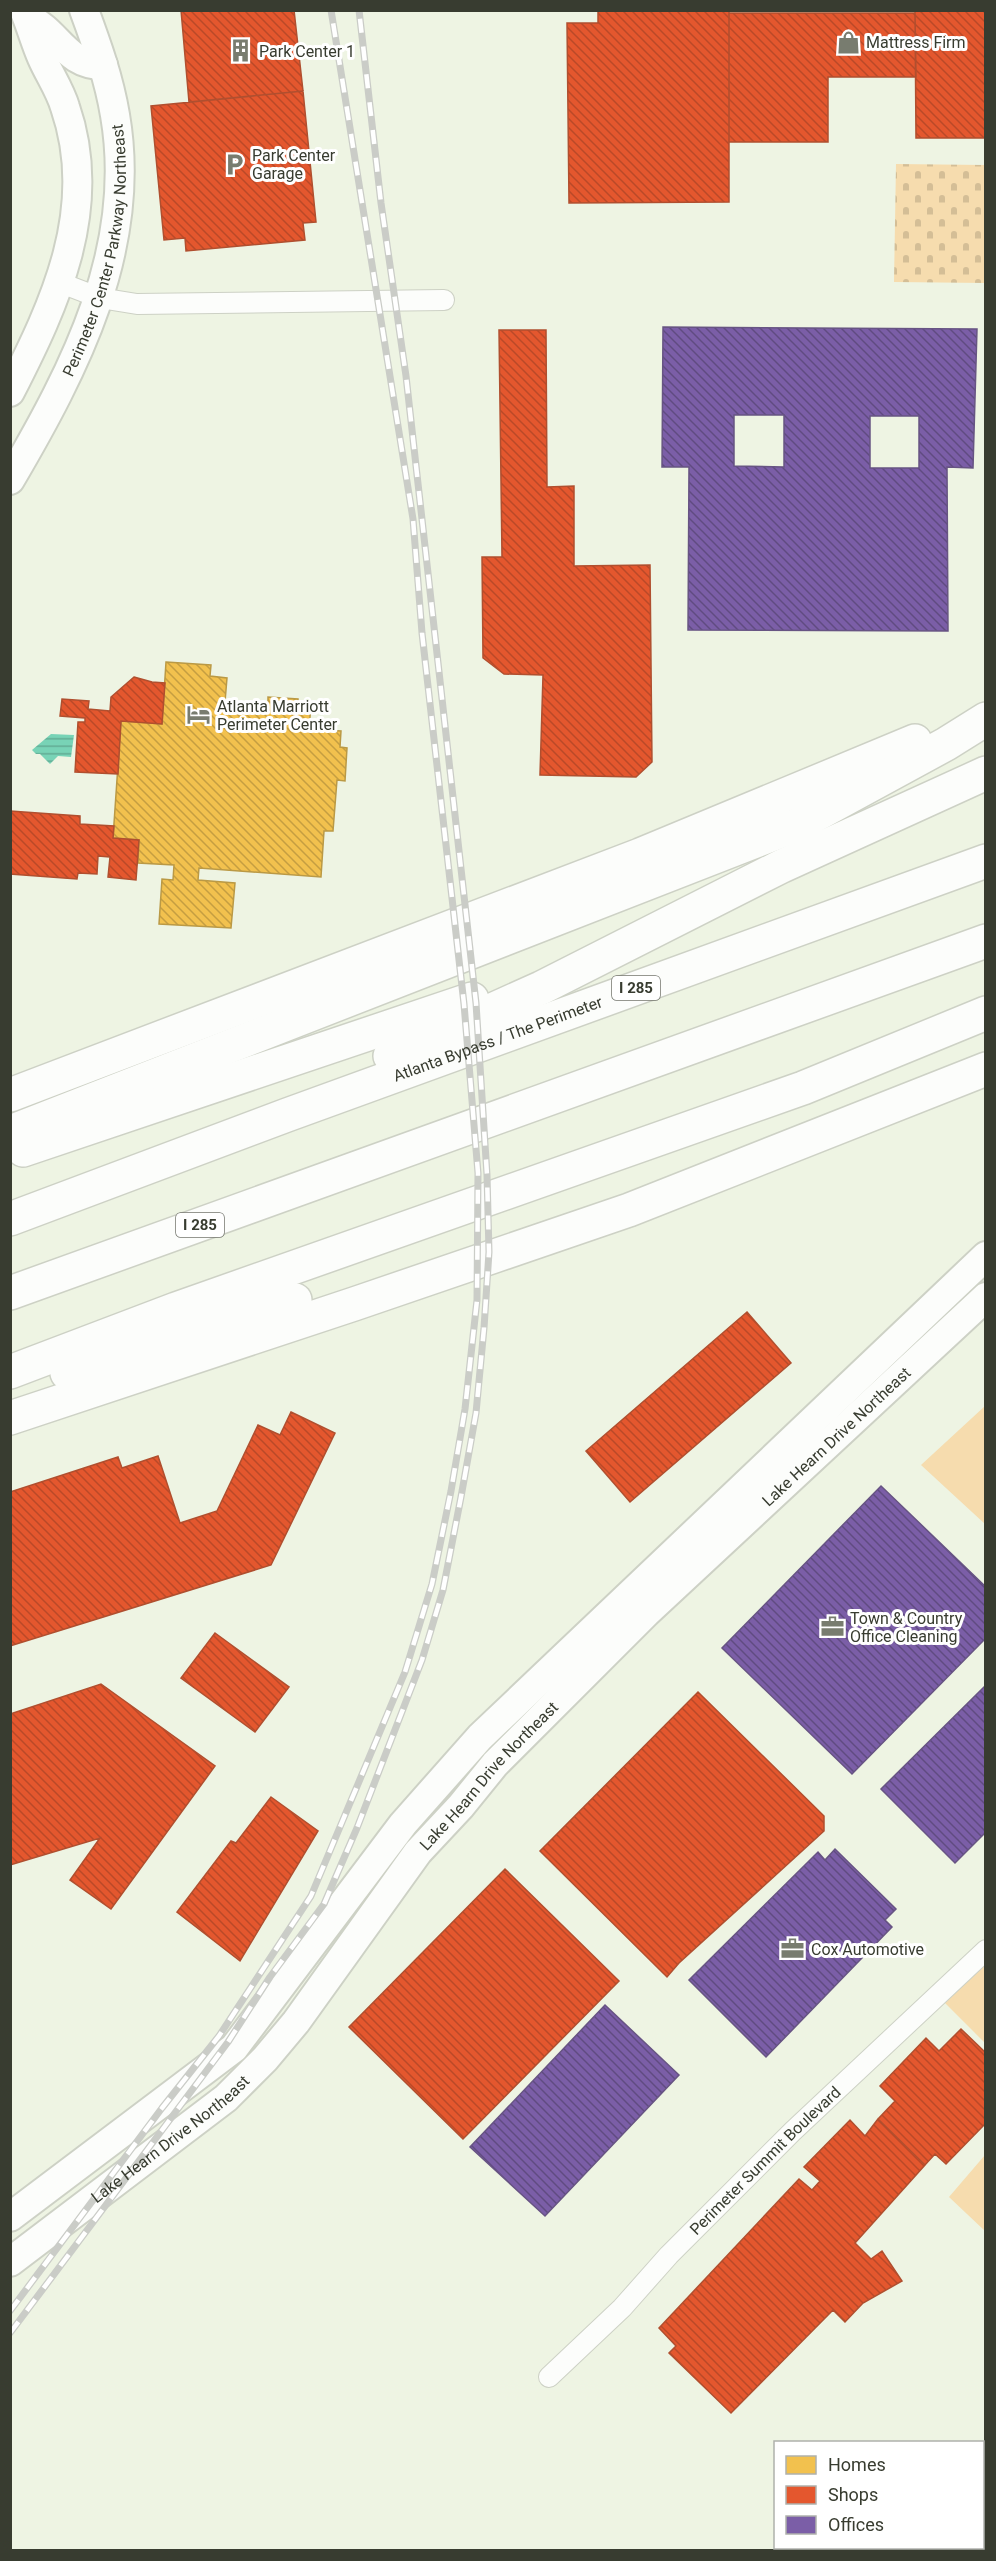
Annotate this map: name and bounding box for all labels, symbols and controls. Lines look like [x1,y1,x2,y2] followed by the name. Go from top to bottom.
[835,29,861,55] shop icon: Mattress Firm
[866,33,966,52] place label: Mattress Firm
[228,38,254,64] building icon: Park Center 1
[259,42,355,61] place label: Park Center 1
[59,123,130,380] street label: Perimeter Center Parkway Northeast
[252,146,336,183] place label: Park Center Garage
[221,151,247,177] parking icon: Park Center Garage
[217,697,338,734] place label: Atlanta Marriott Perimeter Center
[186,702,212,728] hotel icon: Atlanta Marriott Perimeter Center
[612,976,660,1000] road number: I 285
[391,992,606,1086] street label: Atlanta Bypass / The Perimeter
[176,1213,224,1237] road number: I 285
[758,1363,915,1510] street label: Lake Hearn Drive Northeast
[850,1609,963,1646] place label: Town & Country Office Cleaning
[819,1614,845,1640] office icon: Town & Country Office Cleaning
[416,1698,562,1854] street label: Lake Hearn Drive Northeast
[780,1936,806,1962] office icon: Cox Automotive
[811,1940,924,1959] place label: Cox Automotive
[88,2071,253,2207] street label: Lake Hearn Drive Northeast
[686,2083,845,2239] street label: Perimeter Summit Boulevard
[774,2441,984,2549] legend
[828,2454,886,2475] text: Homes
[828,2484,878,2505] text: Shops
[828,2514,884,2535] text: Offices

